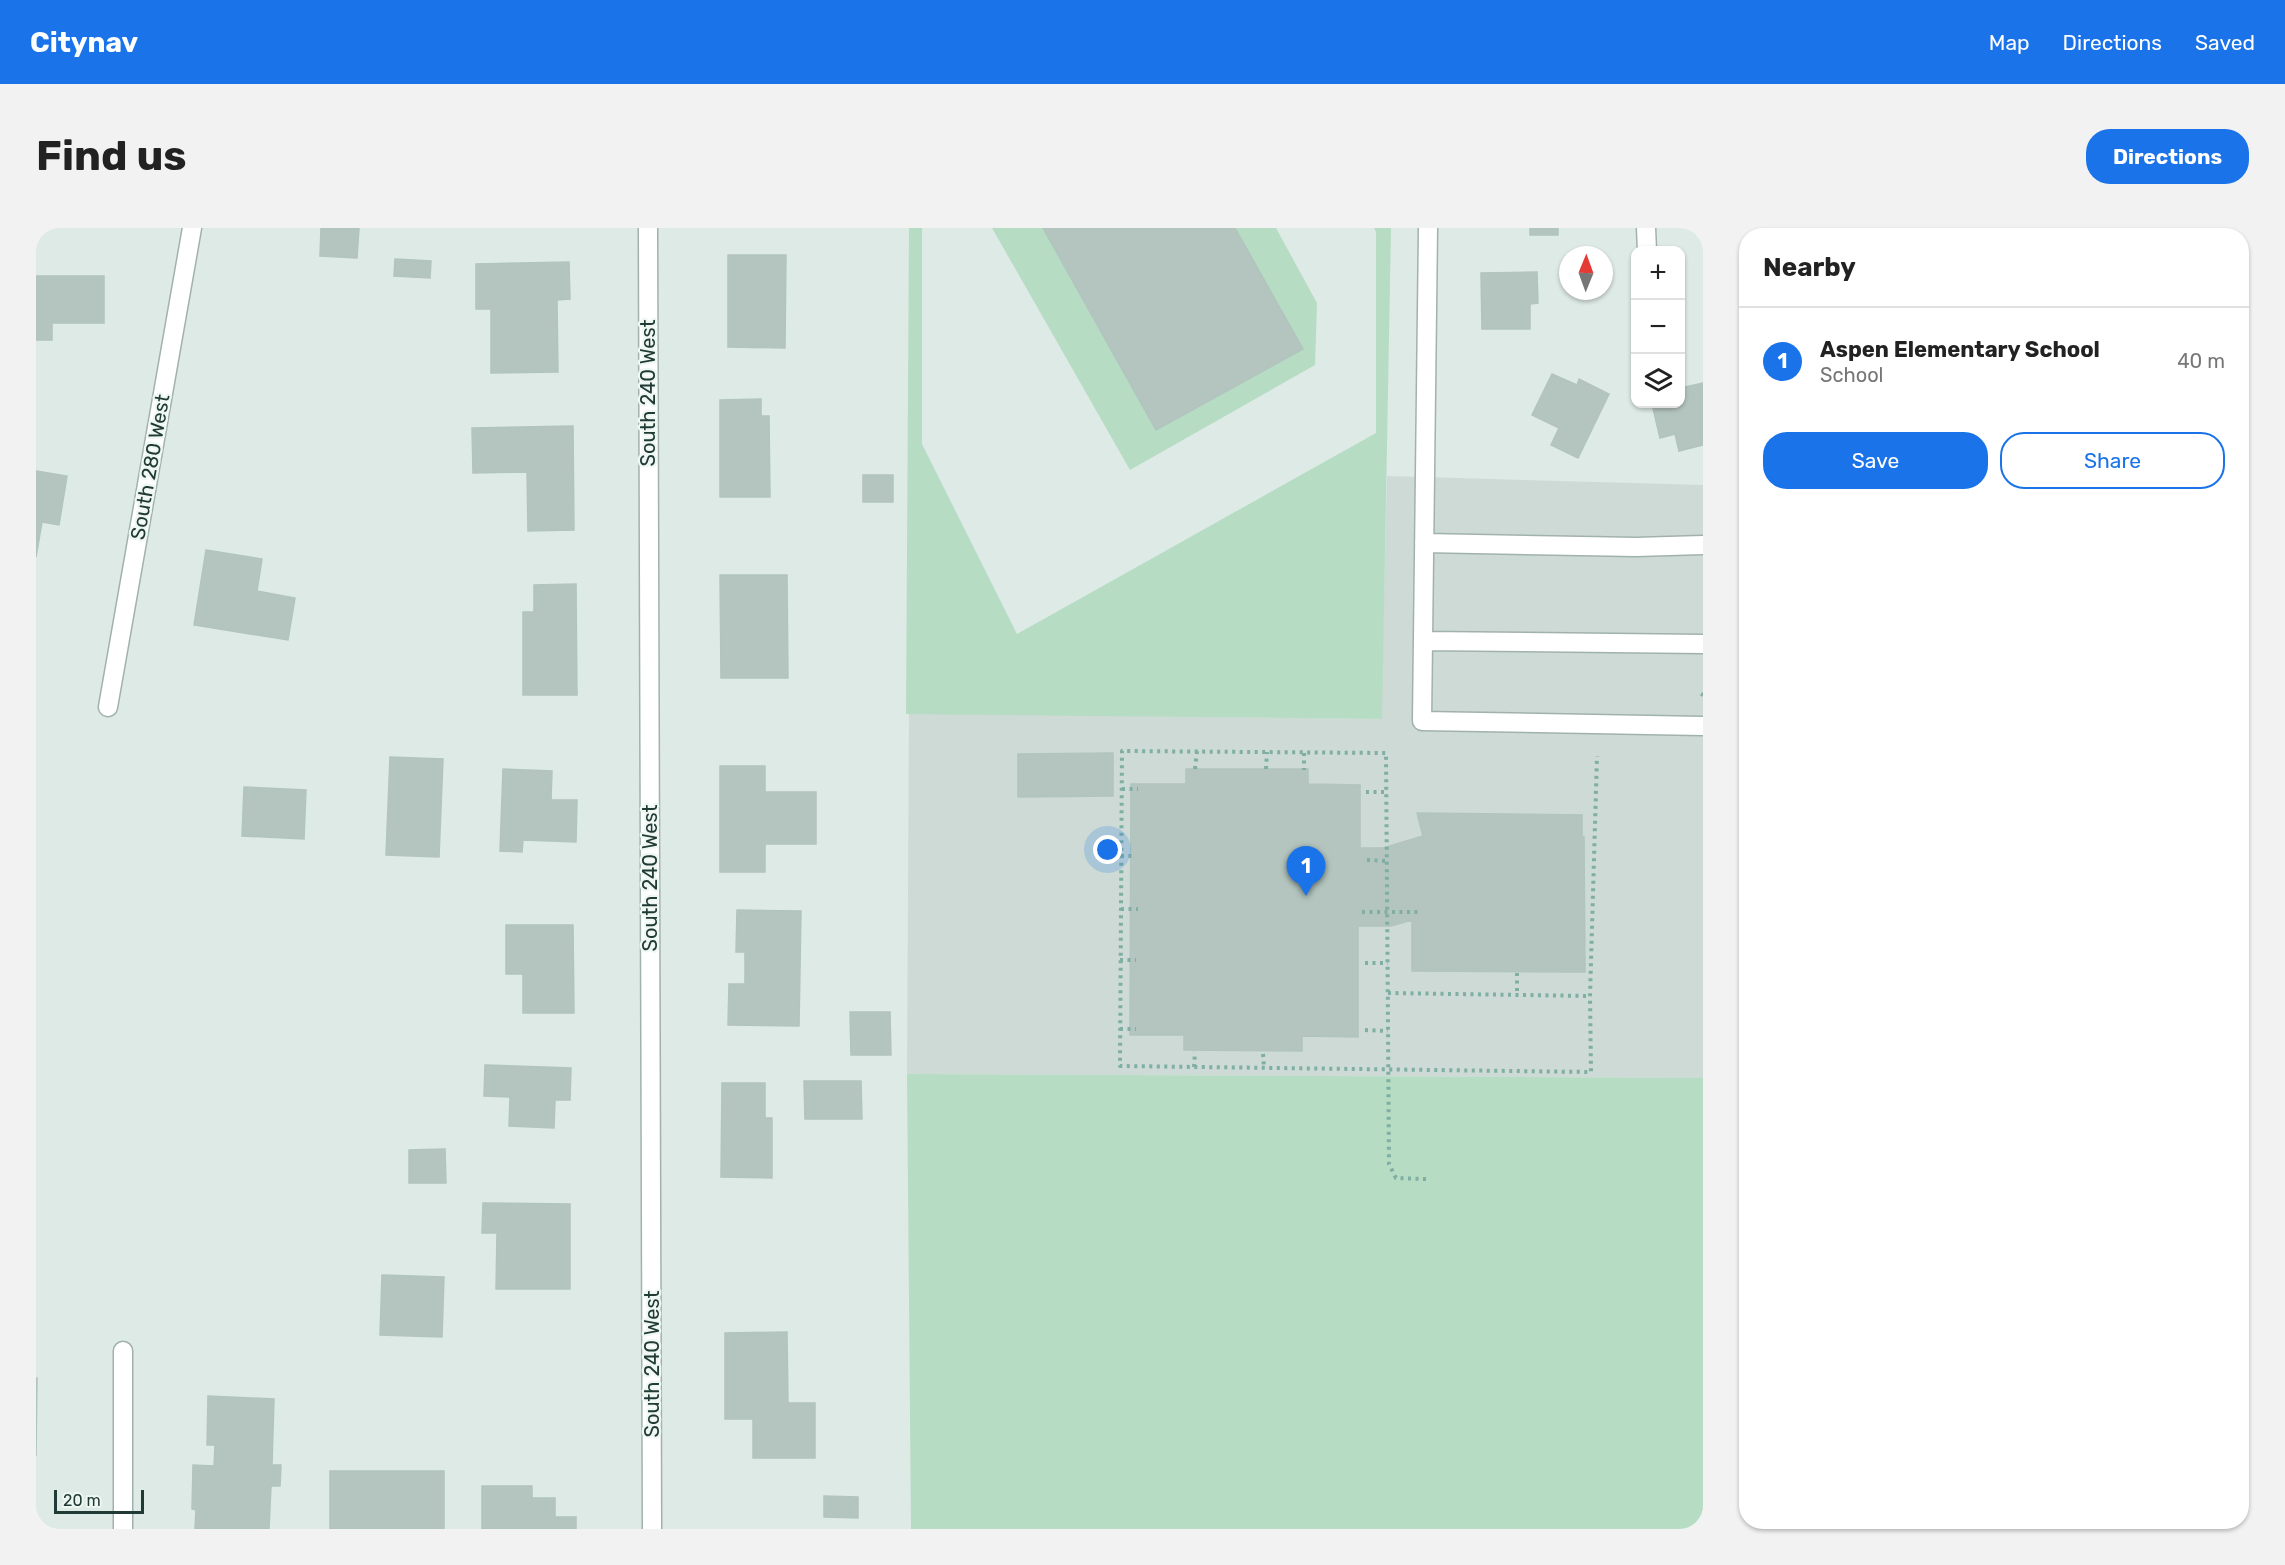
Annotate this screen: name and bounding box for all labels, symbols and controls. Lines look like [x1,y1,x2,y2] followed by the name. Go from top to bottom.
[30,26,138,59] text: Citynav
[1989,30,2030,55] text: Map
[2063,30,2162,55] text: Directions
[2195,30,2255,55] text: Saved
[2086,129,2249,184] button: Directions
[36,131,187,181] text: Find us
[1559,246,1613,300] north arrow
[1631,246,1685,408] map controls
[1631,246,1685,300] button: +
[1763,252,1856,283] text: Nearby
[1631,300,1685,354] button: −
[636,319,660,466] street label: South 240 West
[1820,336,2100,363] text: Aspen Elementary School
[1778,349,1787,373] text: 1
[2177,349,2225,373] text: 40 m
[1631,354,1685,408] button: layers
[1820,363,1883,387] text: School
[125,392,175,542] street label: South 280 West
[1763,432,1988,489] button: Save
[2000,432,2225,489] button: Share
[638,804,662,951] street label: South 240 West
[1093,835,1122,864] your location
[1286,846,1326,896] pin: 1
[640,1290,664,1437] street label: South 240 West
[54,1487,144,1514] scale bar
[63,1491,101,1510] text: 20 m

